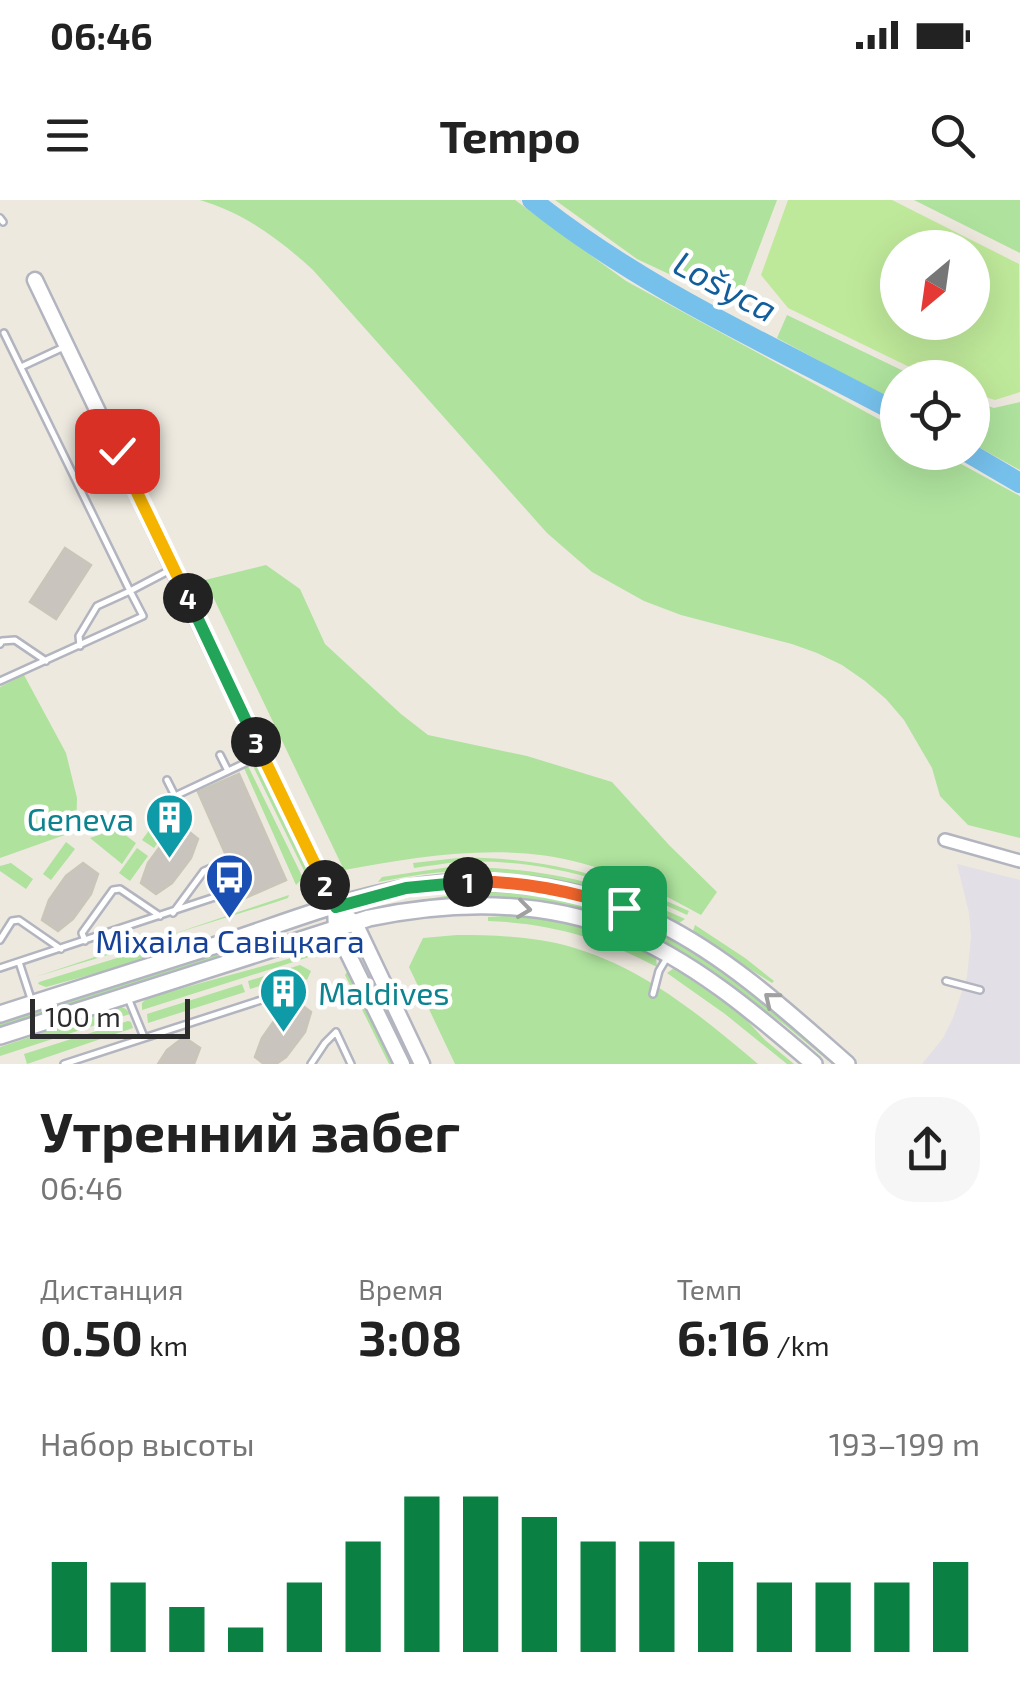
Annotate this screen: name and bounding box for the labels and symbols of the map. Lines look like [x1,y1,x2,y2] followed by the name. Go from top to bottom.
[880,230,990,340] north arrow
[667,240,785,330] water label: Lošyca
[75,409,160,494] pin
[163,573,213,623] pin: 4
[231,717,281,767] pin: 3
[143,792,195,860] building icon: Geneva
[27,799,134,837] place label: Geneva
[204,852,256,920] bus stop icon: Міхаіла Савіцкага
[443,857,493,907] pin: 1
[300,860,350,910] pin: 2
[582,866,667,951] pin
[516,898,532,919] one-way arrow
[95,921,365,959] place label: Міхаіла Савіцкага
[257,966,309,1034] building icon: Maldives
[318,973,450,1011] place label: Maldives
[764,993,782,1011] one-way arrow
[30,994,190,1038] scale bar

